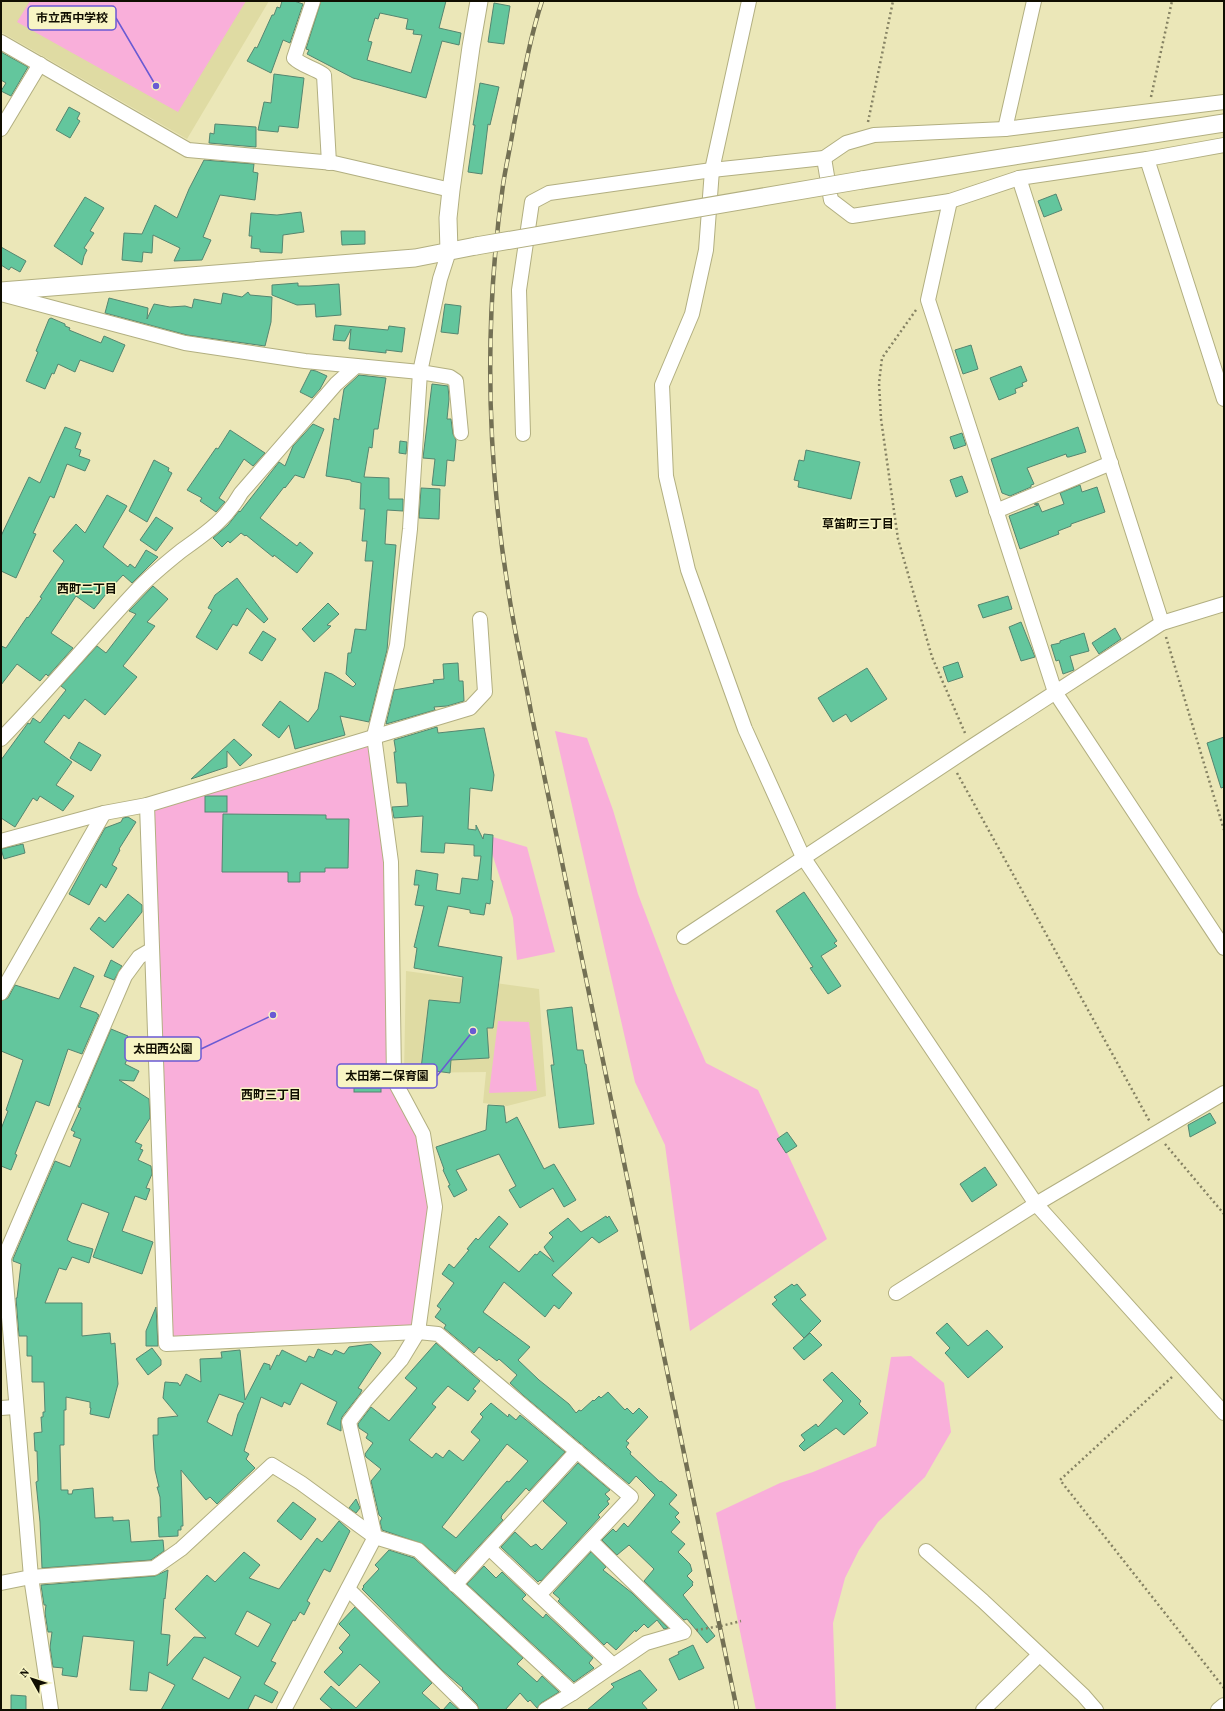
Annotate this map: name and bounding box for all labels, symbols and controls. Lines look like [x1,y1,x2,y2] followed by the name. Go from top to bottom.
[28,6,116,30] callout: 市立西中学校
[36,10,108,26] text: 市立西中学校
[822,516,894,532] district label: 草笛町三丁目
[57,581,117,597] district label: 西町二丁目
[125,1037,201,1061] callout: 太田西公園
[133,1041,193,1057] text: 太田西公園
[337,1064,437,1088] callout: 太田第二保育園
[345,1068,429,1084] text: 太田第二保育園
[241,1087,301,1103] district label: 西町三丁目
[12,1659,52,1699] north arrow
[16,1665,33,1681] text: N

